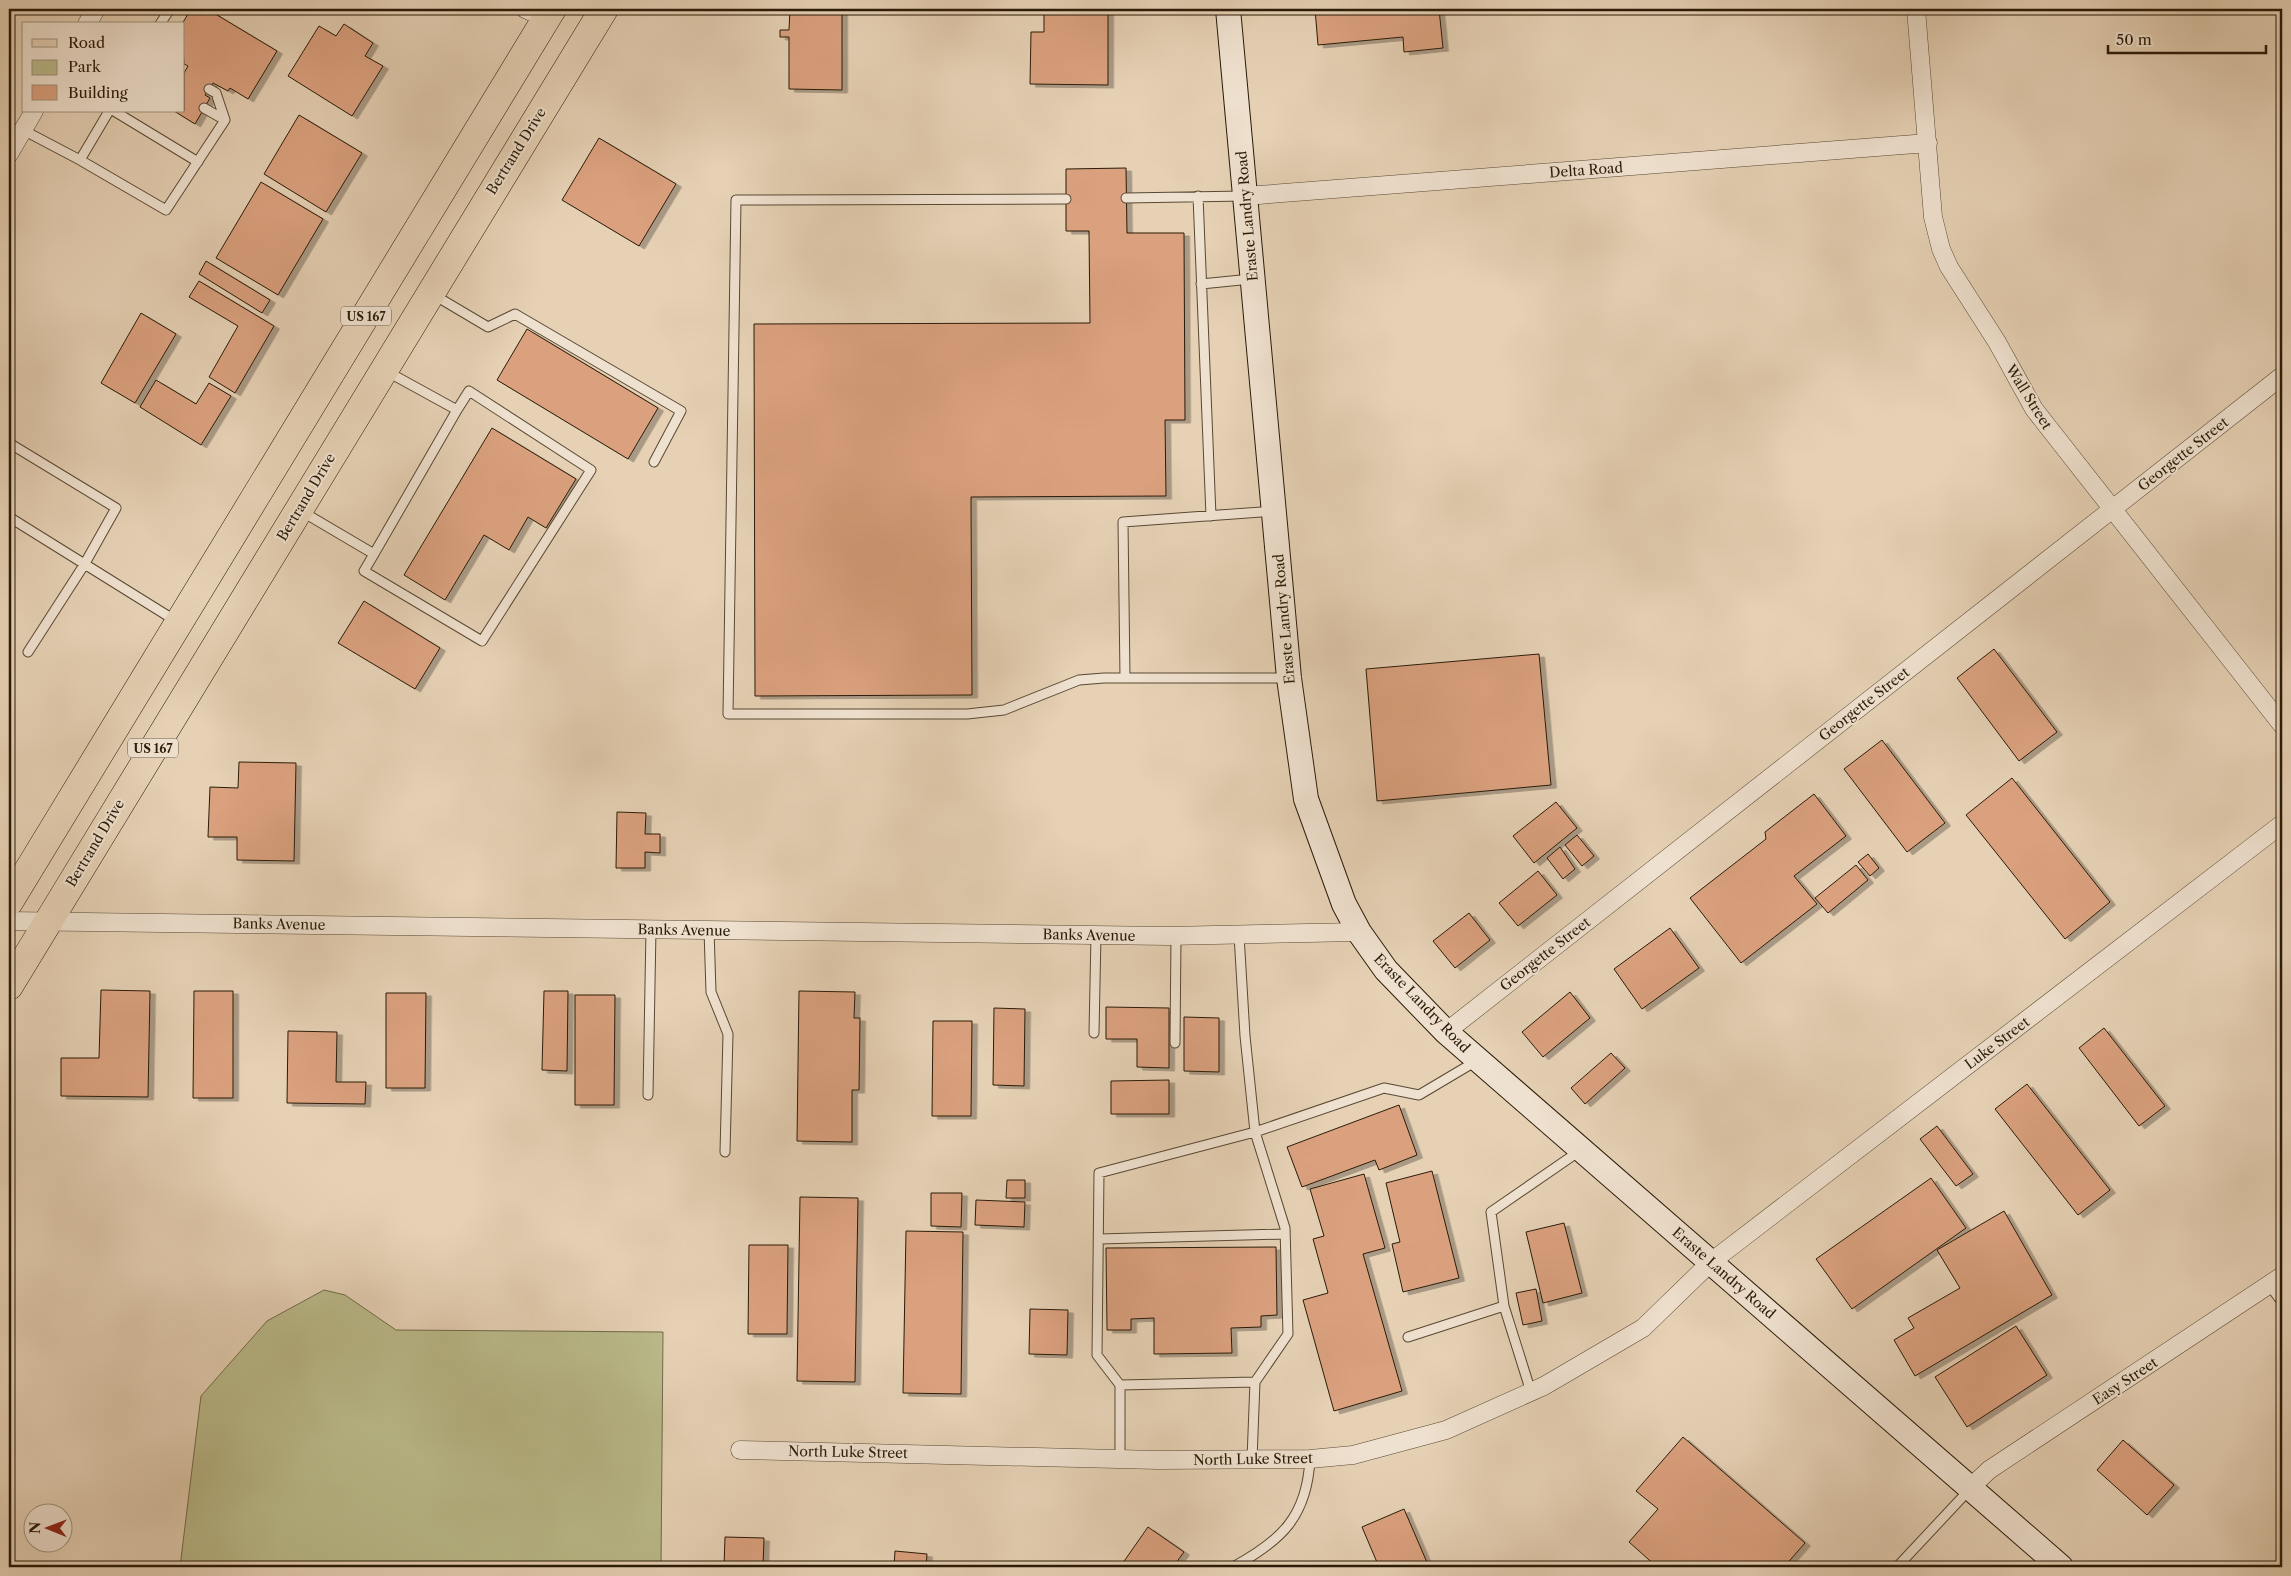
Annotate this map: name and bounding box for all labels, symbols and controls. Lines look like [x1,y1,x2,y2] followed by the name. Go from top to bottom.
[22,22,185,112] legend
[2108,22,2266,54] scale bar
[2116,30,2152,49] text: 50 m
[68,33,105,52] text: Road
[68,57,102,76] text: Park
[68,83,128,102] text: Building
[482,104,550,198] street label: Bertrand Drive
[1232,150,1262,282] street label: Eraste Landry Road
[1549,158,1624,182] street label: Delta Road
[341,306,391,326] road number: US 167
[2001,360,2056,433] street label: Wall Street
[2134,413,2232,495] street label: Georgette Street
[273,450,339,544] street label: Bertrand Drive
[1269,553,1299,685] street label: Eraste Landry Road
[1815,663,1913,745] street label: Georgette Street
[128,738,178,758] road number: US 167
[62,796,128,890] street label: Bertrand Drive
[1496,913,1594,995] street label: Georgette Street
[232,914,326,934] street label: Banks Avenue
[637,920,731,940] street label: Banks Avenue
[1042,925,1136,945] street label: Banks Avenue
[1370,950,1474,1057] street label: Eraste Landry Road
[1961,1013,2033,1073] street label: Luke Street
[1669,1223,1780,1323] street label: Eraste Landry Road
[2089,1353,2161,1409] street label: Easy Street
[788,1442,908,1462] street label: North Luke Street
[1193,1449,1313,1469] street label: North Luke Street
[22,1504,72,1554] north arrow
[26,1522,44,1534] text: N

